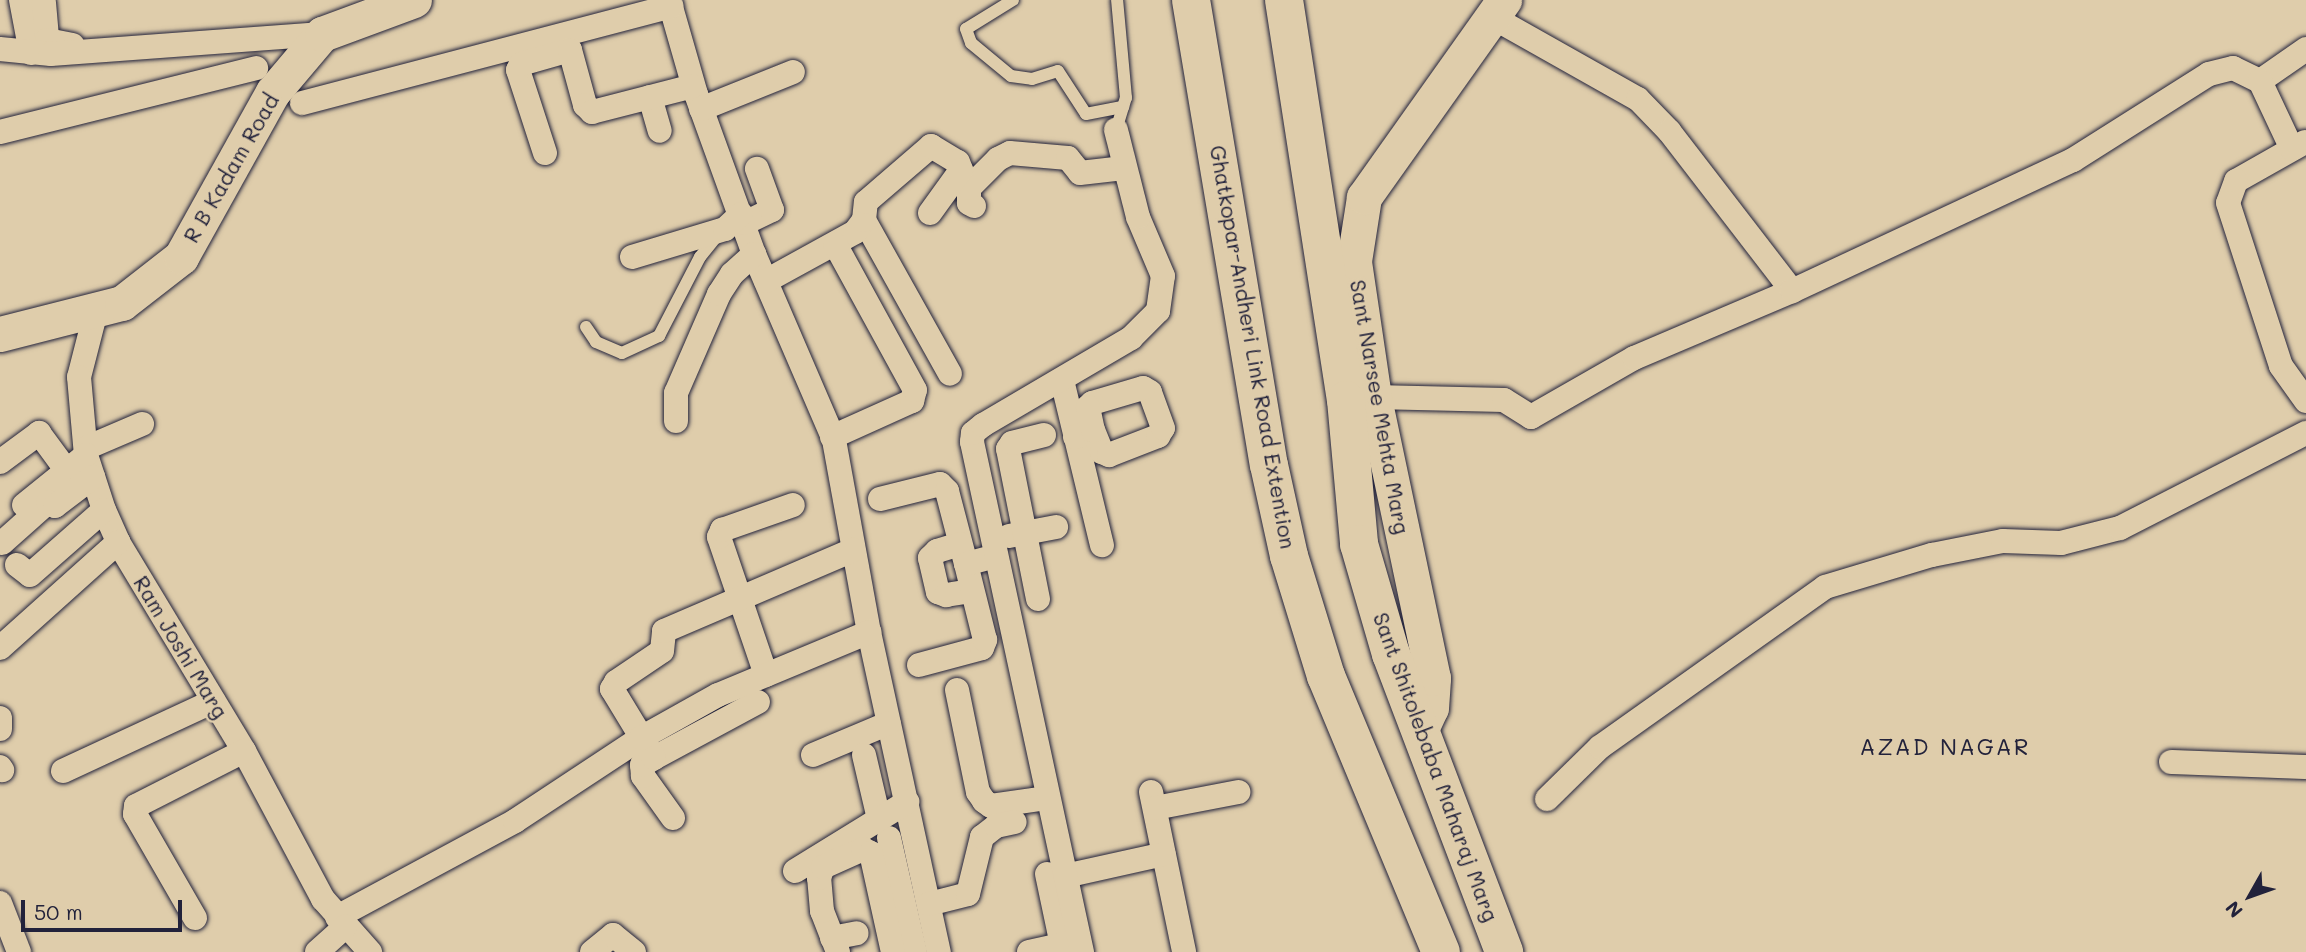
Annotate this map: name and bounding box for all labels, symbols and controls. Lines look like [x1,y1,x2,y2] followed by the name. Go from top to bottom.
[178,89,284,247] street label: R B Kadam Road
[1205,143,1301,551] street label: Ghatkopar-Andheri Link Road Extention
[1345,278,1415,536] street label: Sant Narsee Mehta Marg
[129,571,233,723] street label: Ram Joshi Marg
[1368,609,1504,925] street label: Sant Shitolebaba Maharaj Marg
[1861,732,2029,760] district label: AZAD NAGAR
[2215,861,2285,931] north arrow
[24,886,186,930] scale bar
[2219,896,2248,923] text: N
[34,898,83,925] text: 50 m

